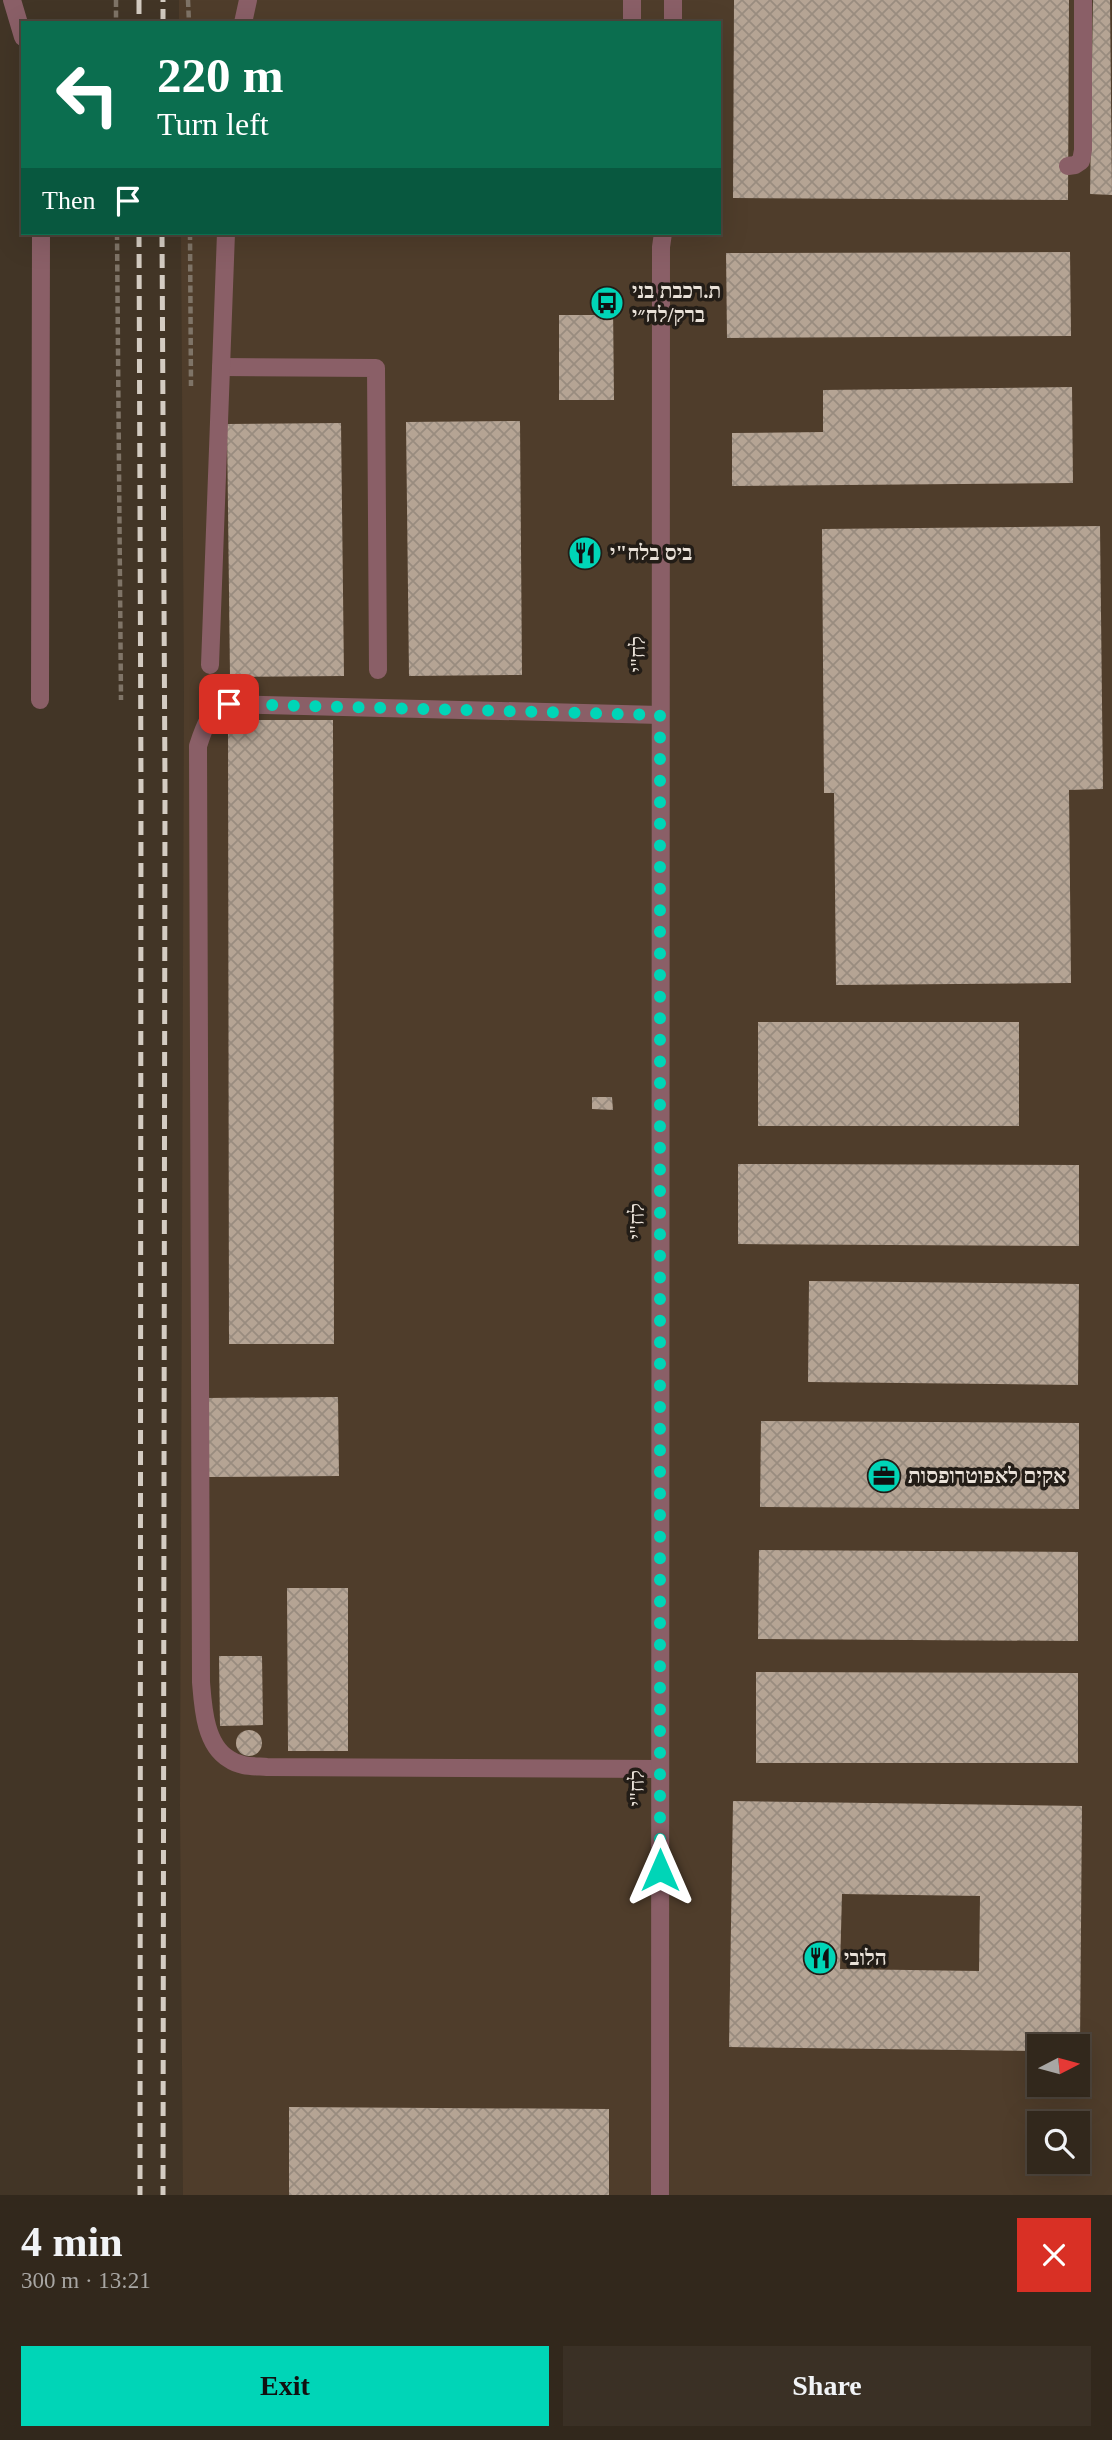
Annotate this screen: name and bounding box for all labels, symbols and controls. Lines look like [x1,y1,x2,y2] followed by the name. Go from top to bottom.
[157,48,284,103] text: 220 m
[42,49,133,140] icon: left
[157,106,269,142] text: Turn left
[109,182,147,220] icon: arrive
[42,186,95,215] text: Then
[632,279,721,327] place label: ת.רכבת בני ברק/לח״י
[588,284,626,322] bus stop icon: ת.רכבת בני ברק/לח״י
[566,534,604,572] restaurant icon: ביס בלח"י
[610,541,692,565] place label: ביס בלח"י
[626,636,650,672] street label: לח"י
[199,674,259,734] pin
[210,685,248,723] icon: arrive
[625,1203,649,1239] street label: לח"י
[865,1457,903,1495] office icon: אקים לאפוטרופסות
[908,1464,1067,1488] place label: אקים לאפוטרופסות
[625,1770,649,1806] street label: לח"י
[623,1833,697,1907] position arrow
[801,1939,839,1977] restaurant icon: הלובי
[844,1946,887,1970] place label: הלובי
[1027,2034,1090,2096] north arrow
[1027,2034,1090,2174] map controls
[1027,2111,1090,2174] button: search
[1017,2218,1091,2292] button: close
[21,2219,123,2265] text: 4 min
[21,2268,151,2293] text: 300 m · 13:21
[21,2346,549,2426] button: Exit
[563,2346,1091,2426] button: Share

